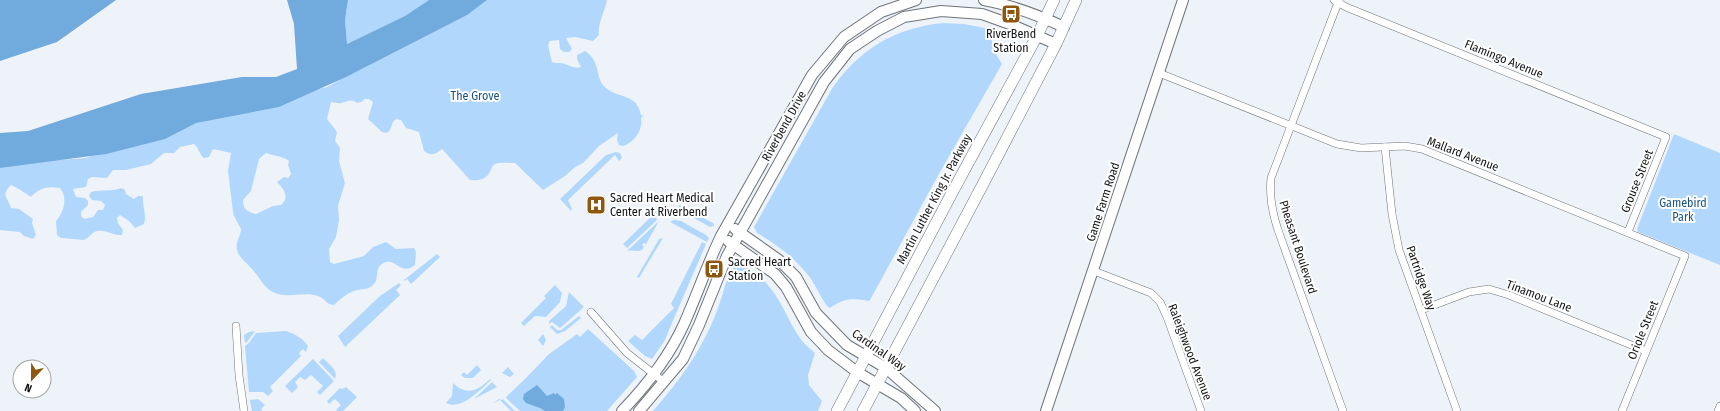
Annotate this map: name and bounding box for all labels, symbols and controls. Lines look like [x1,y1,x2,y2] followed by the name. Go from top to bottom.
[1000,3,1022,25] bus stop icon: RiverBend Station
[986,27,1036,55] place label: RiverBend Station
[1463,37,1545,81] street label: Flamingo Avenue
[759,88,809,164] street label: Riverbend Drive
[451,89,499,103] park label: The Grove
[894,131,975,266] street label: Martin Luther King Jr. Parkway
[1425,134,1501,174] street label: Mallard Avenue
[1618,147,1656,215] street label: Grouse Street
[1084,161,1122,243] street label: Game Farm Road
[610,191,714,219] place label: Sacred Heart Medical Center at Riverbend
[585,194,607,216] hospital icon: Sacred Heart Medical Center at Riverbend
[1659,196,1707,224] park label: Gamebird Park
[1276,198,1320,296] street label: Pheasant Boulevard
[1403,244,1439,313] street label: Partridge Way
[728,255,791,283] place label: Sacred Heart Station
[703,258,725,280] bus stop icon: Sacred Heart Station
[1504,277,1574,315] street label: Tinamou Lane
[1625,298,1661,362] street label: Oriole Street
[1165,302,1215,402] street label: Raleighwood Avenue
[849,326,909,374] street label: Cardinal Way
[12,359,52,399] north arrow
[23,381,34,395] text: N

